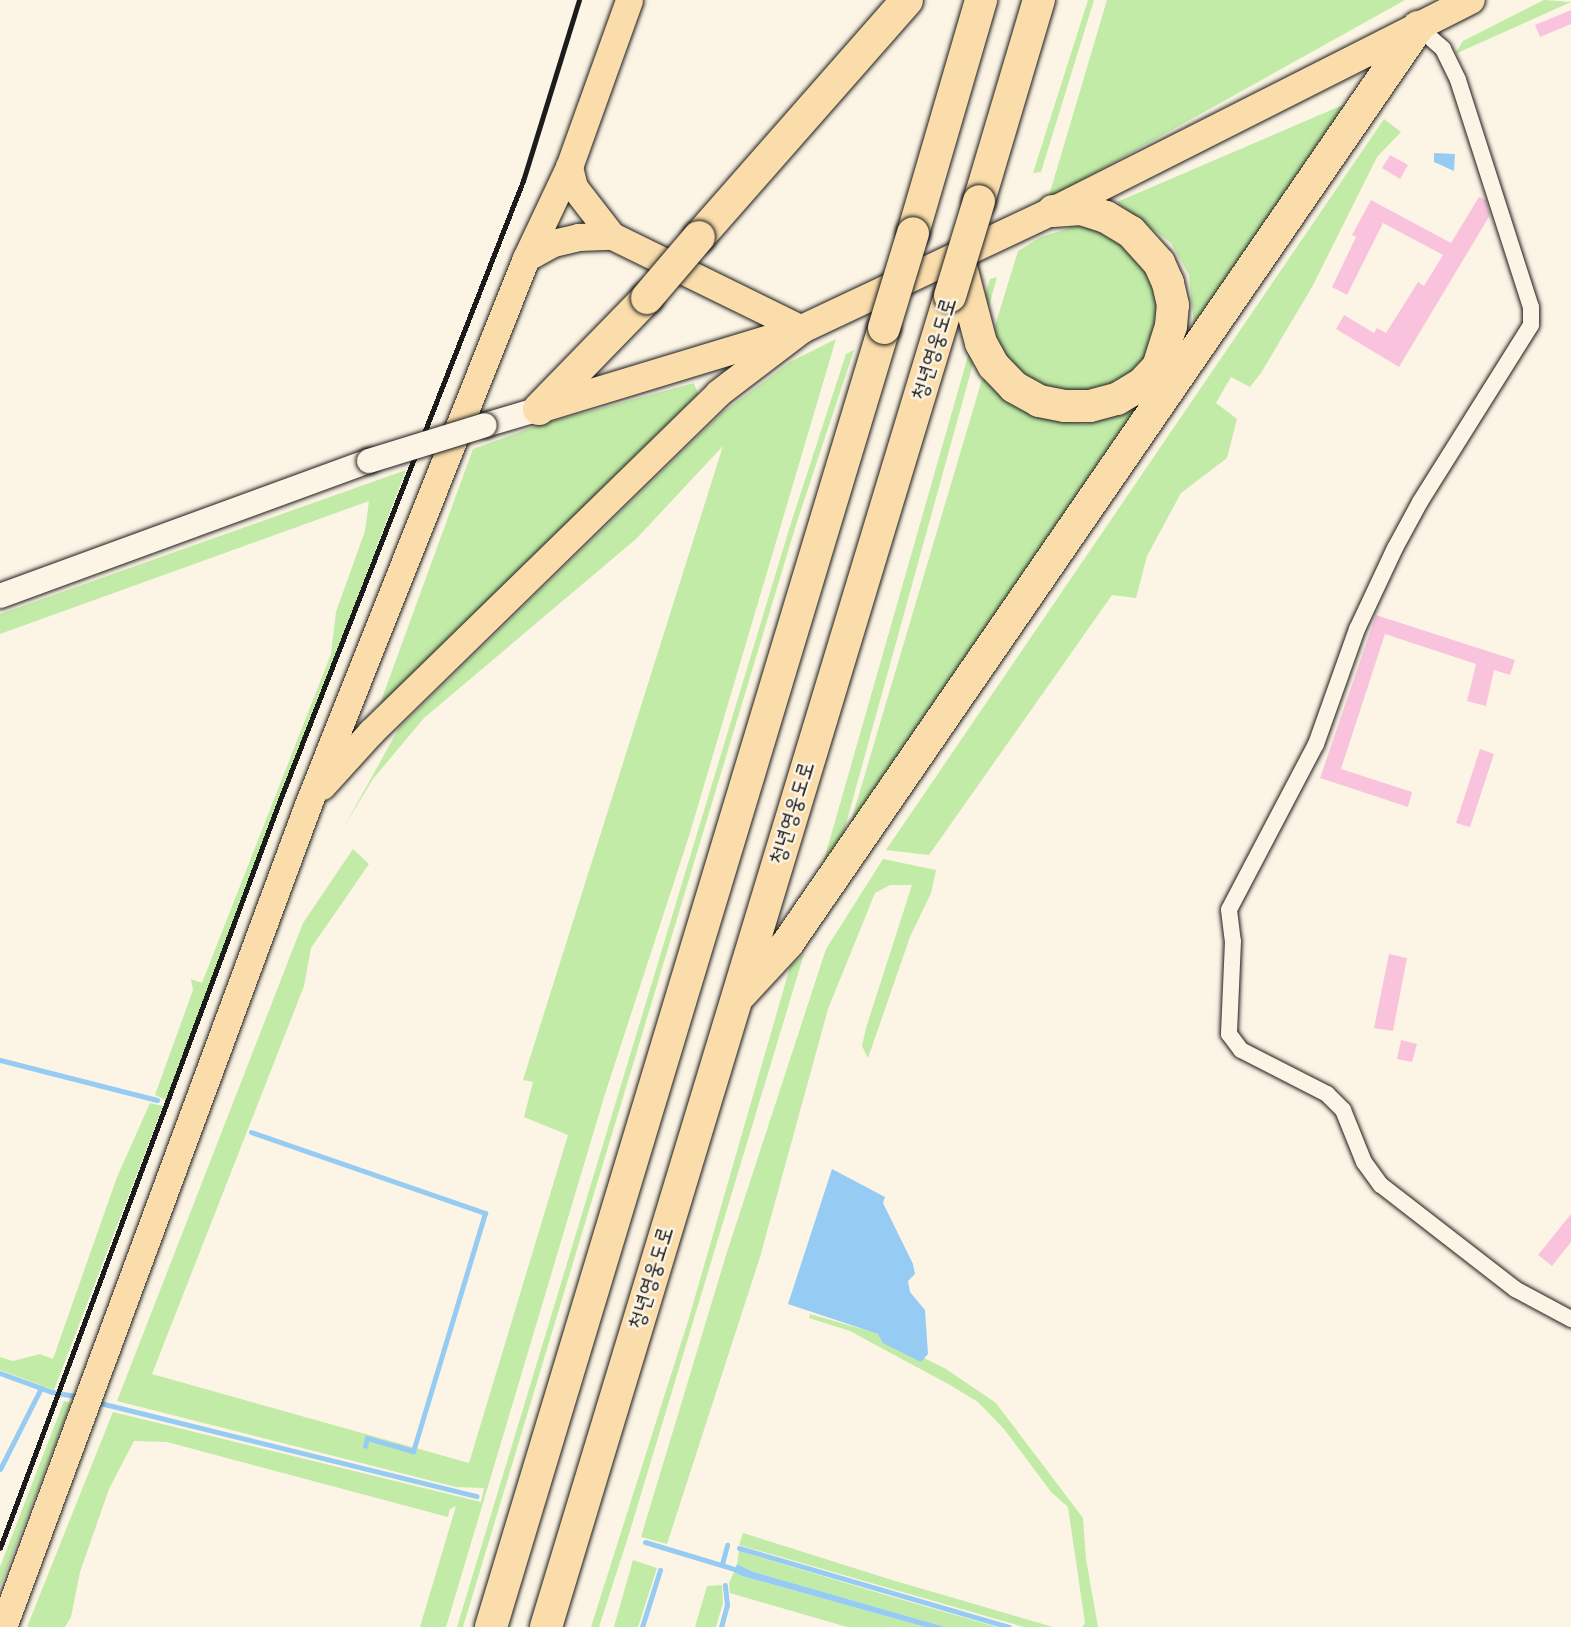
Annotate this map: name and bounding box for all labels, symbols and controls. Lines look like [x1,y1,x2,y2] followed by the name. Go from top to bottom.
[906,294,962,404] street label: 청년영웅도로
[764,758,820,868] street label: 청년영웅도로
[623,1223,679,1333] street label: 청년영웅도로

